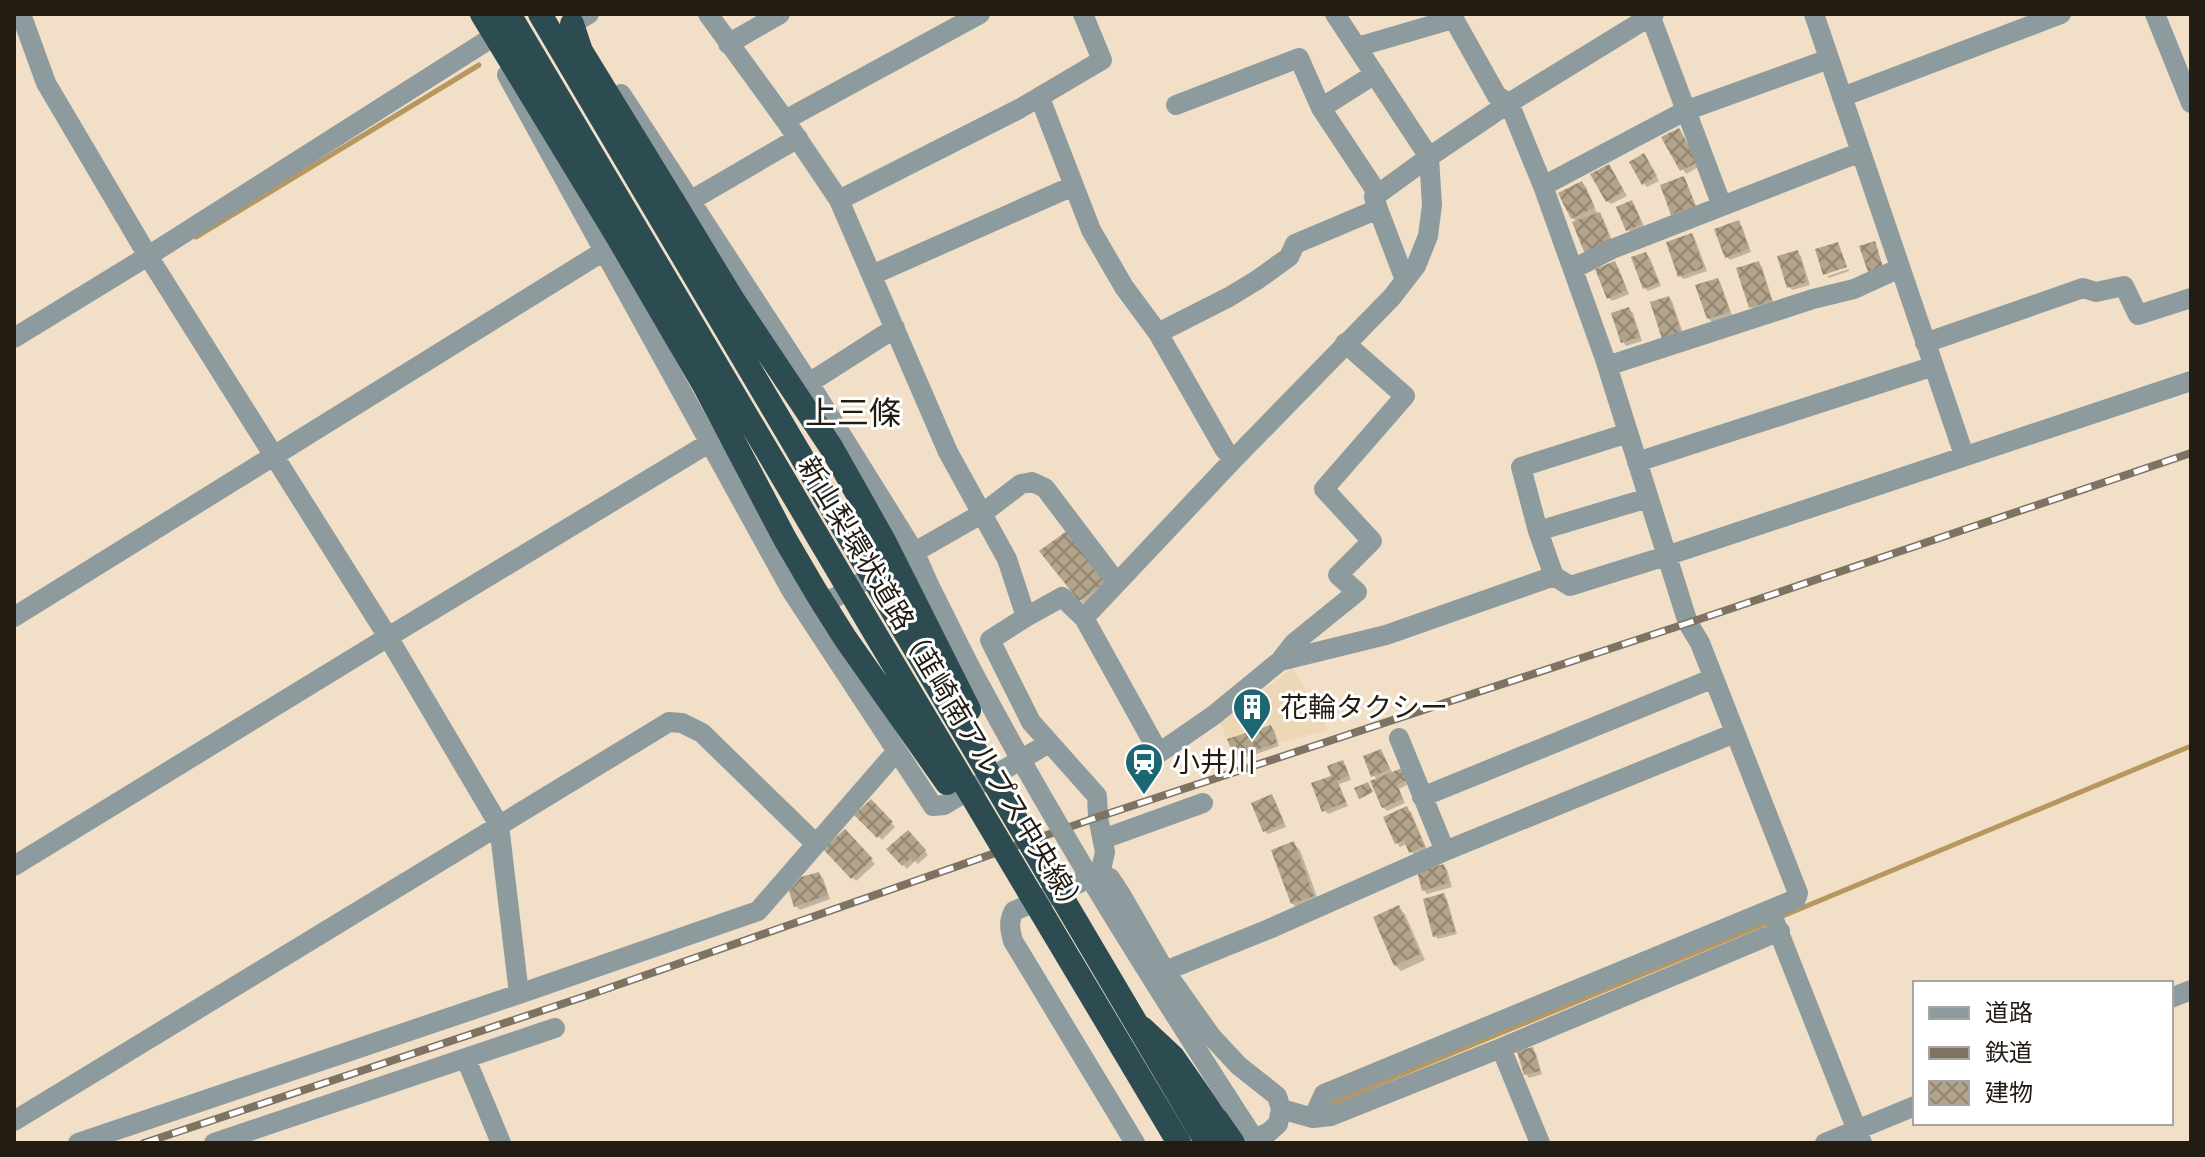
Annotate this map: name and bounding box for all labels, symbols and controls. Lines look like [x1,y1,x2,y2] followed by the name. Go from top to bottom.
[805,390,901,436] district label: 上三條
[788,449,1097,926] street label: 新山梨環状道路（韮崎南アルプス中央線）
[1231,686,1273,741] building icon: 花輪タクシー
[1280,687,1448,728] place label: 花輪タクシー
[1123,741,1165,796] station icon: 小井川
[1172,742,1256,783] place label: 小井川
[1913,981,2173,1125] legend
[1985,995,2033,1030] text: 道路
[1985,1035,2033,1070] text: 鉄道
[1985,1075,2033,1110] text: 建物

